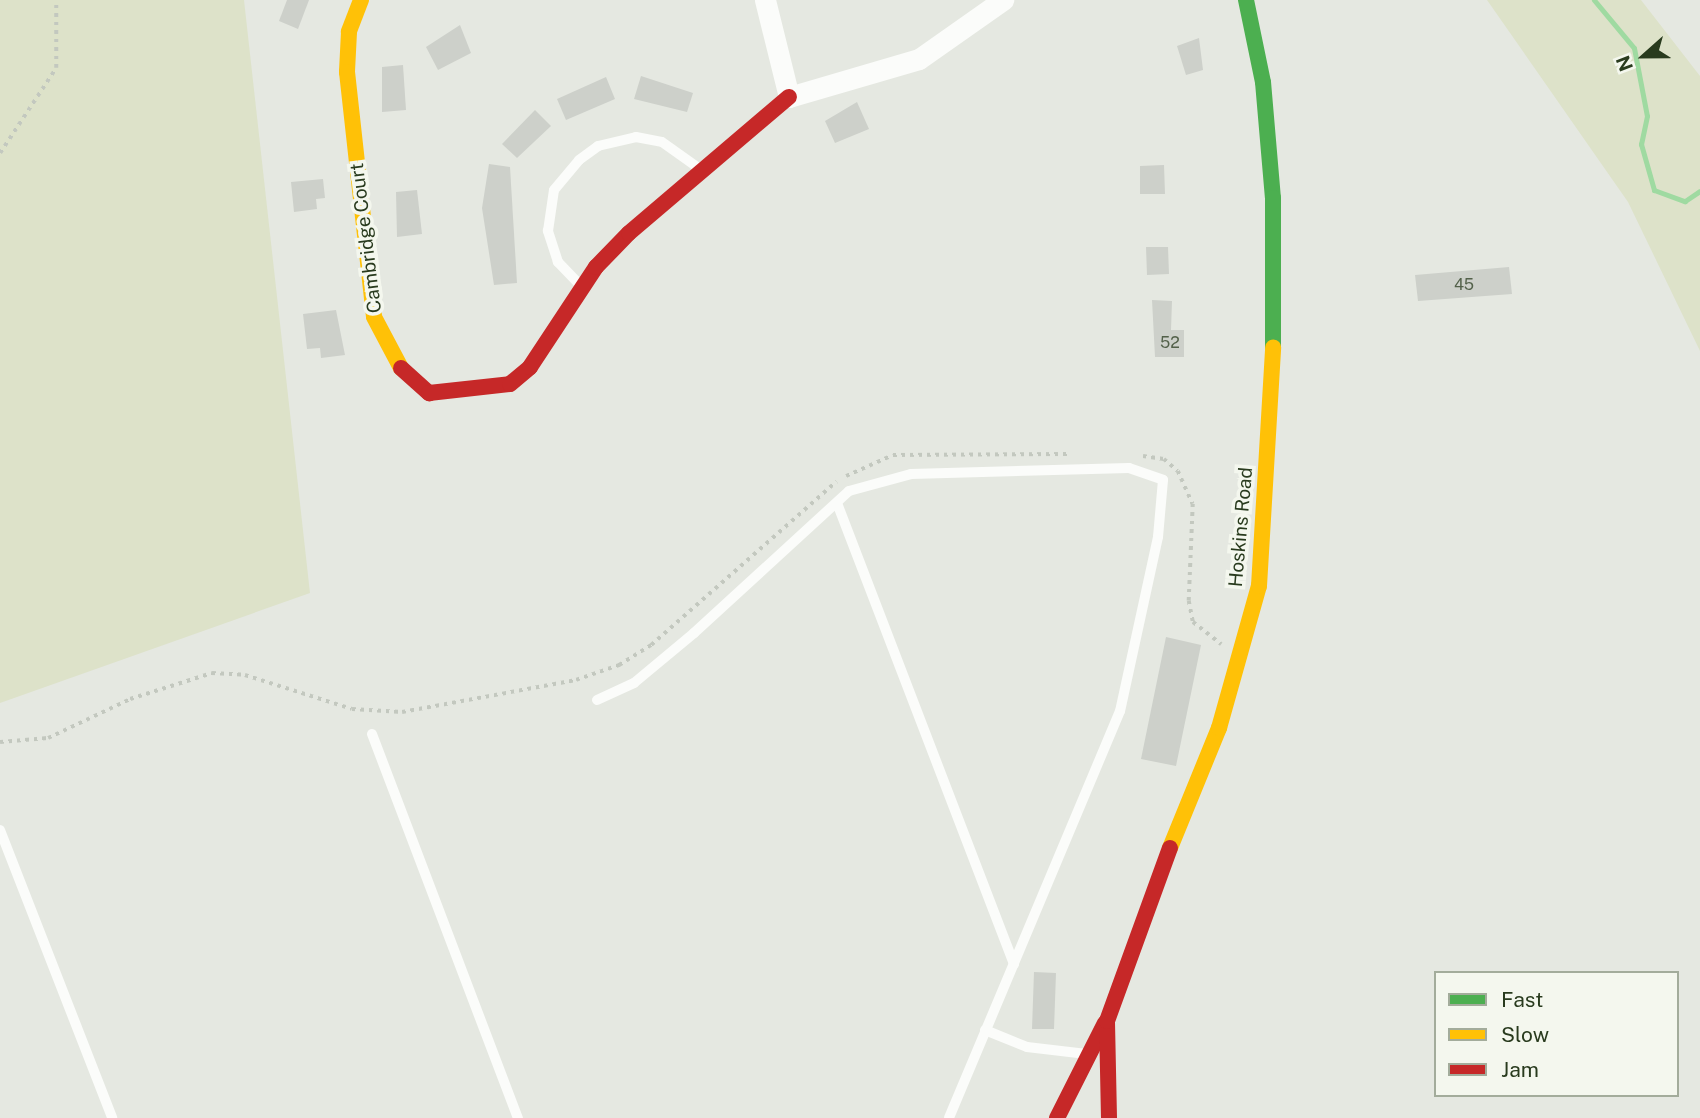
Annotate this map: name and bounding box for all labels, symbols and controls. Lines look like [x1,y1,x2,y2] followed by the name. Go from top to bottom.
[1609,21,1679,91] north arrow
[1611,53,1637,74] text: N
[345,162,387,314] street label: Cambridge Court
[1454,275,1474,295] house number: 45
[1160,333,1180,353] house number: 52
[1224,466,1258,588] street label: Hoskins Road
[1434,971,1679,1097] legend
[1501,987,1543,1012] text: Fast
[1501,1022,1549,1047] text: Slow
[1501,1057,1539,1082] text: Jam

